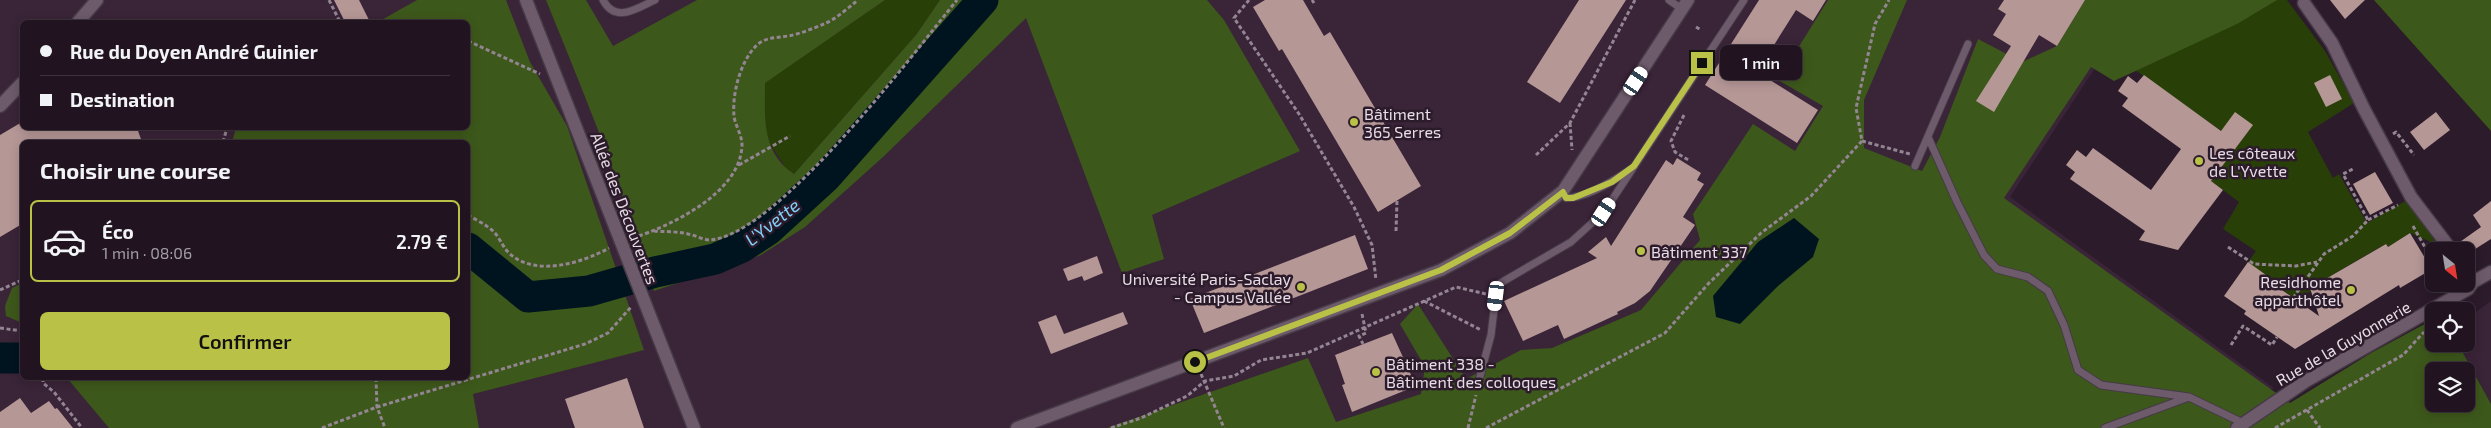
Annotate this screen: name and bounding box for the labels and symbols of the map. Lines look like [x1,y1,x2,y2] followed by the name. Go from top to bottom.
[1720,46,1802,80] callout: 1 min
[1691,52,1713,74] route end
[1621,64,1650,98] car
[1364,104,1441,141] place label: Bâtiment 365 Serres
[1348,116,1360,128] marker: Bâtiment 365 Serres
[587,129,663,287] street label: Allée des Découvertes
[2209,143,2296,180] place label: Les côteaux de L'Yvette
[2193,155,2205,167] marker: Les côteaux de L'Yvette
[740,194,804,250] water label: L'Yvette
[1589,195,1618,229] car
[1651,242,1747,261] place label: Bâtiment 337
[2425,242,2475,292] north arrow
[1635,245,1647,257] marker: Bâtiment 337
[1122,269,1292,306] place label: Université Paris-Saclay - Campus Vallée
[2255,272,2341,309] place label: Residhome apparthôtel
[1486,280,1505,312] car
[1295,281,1307,293] marker: Université Paris-Saclay - Campus Vallée
[2345,284,2357,296] marker: Residhome apparthôtel
[2272,297,2414,389] street label: Rue de la Guyonnerie
[1184,351,1206,373] route start
[1386,354,1556,391] place label: Bâtiment 338 - Bâtiment des colloques
[1370,366,1382,378] marker: Bâtiment 338 - Bâtiment des colloques

